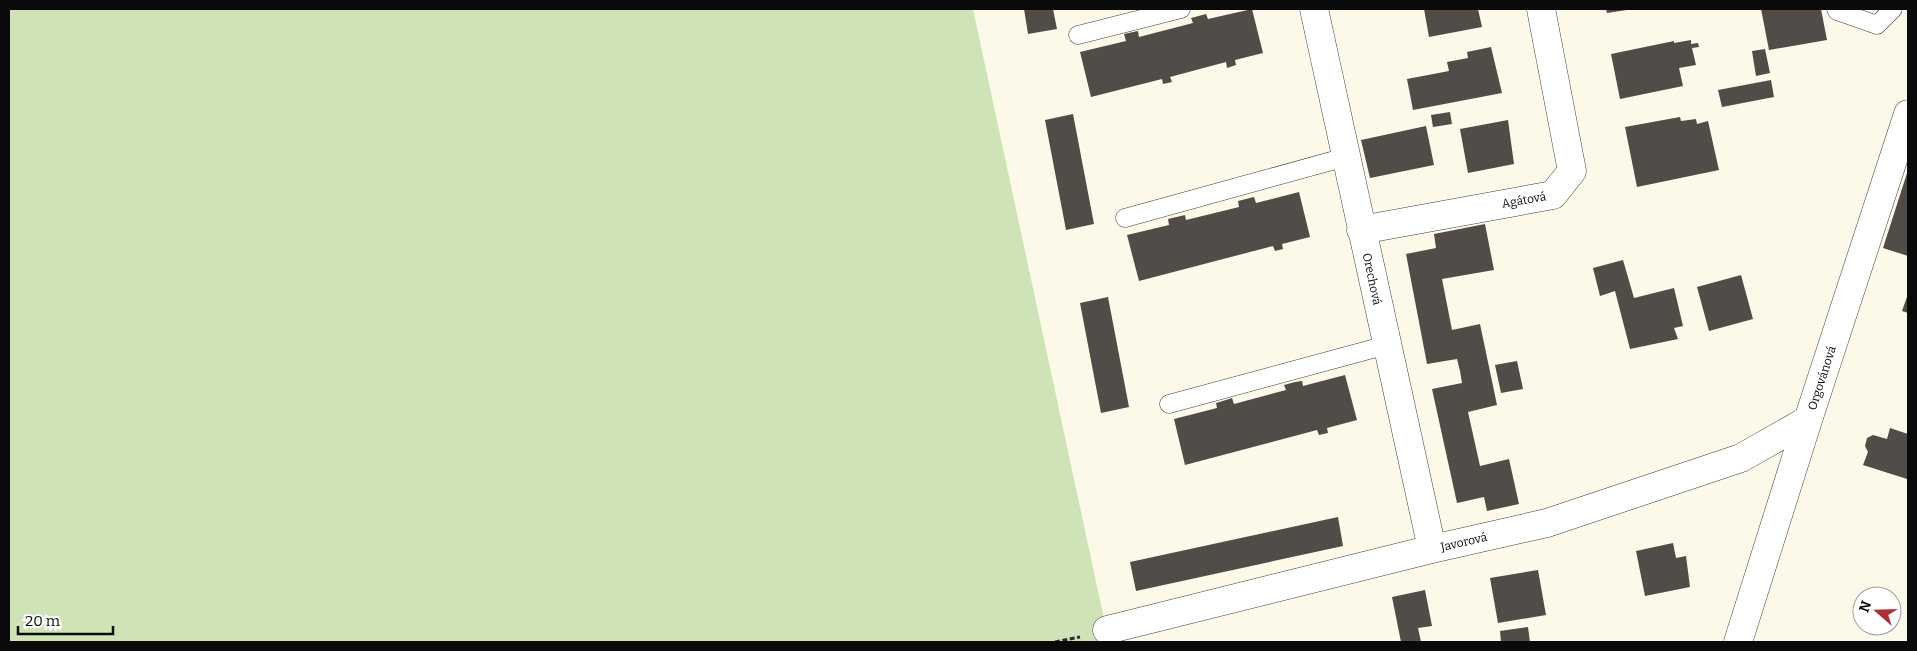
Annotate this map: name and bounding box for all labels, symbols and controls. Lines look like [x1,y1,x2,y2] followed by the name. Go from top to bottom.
[1501,189,1548,211] street label: Agátová
[1360,252,1384,307] street label: Orechová
[1805,344,1839,412] street label: Orgovánová
[1438,530,1489,554] street label: Javorová
[1852,586,1902,636] north arrow
[1855,599,1875,615] text: N
[18,604,112,636] scale bar
[25,612,61,630] text: 20 m

